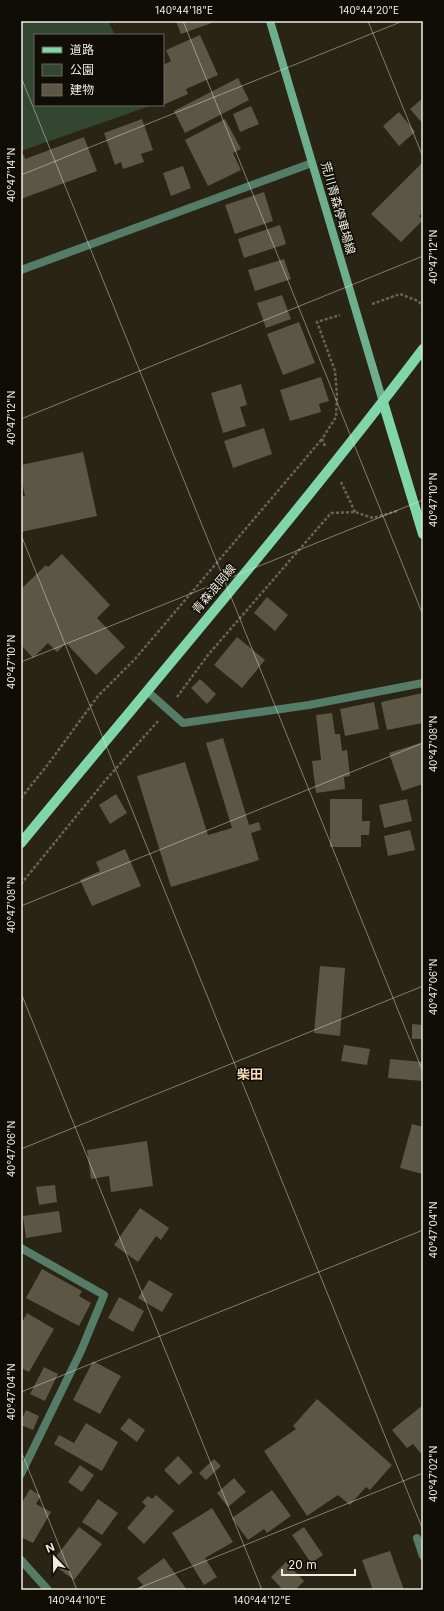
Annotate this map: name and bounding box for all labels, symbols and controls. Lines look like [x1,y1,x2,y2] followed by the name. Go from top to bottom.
[155,4,213,16] text: 140°44'18"E
[339,4,399,16] text: 140°44'20"E
[34,34,164,106] legend
[70,42,94,57] text: 道路
[70,62,94,77] text: 公園
[70,82,94,97] text: 建物
[5,148,17,202] text: 40°47'14"N
[318,160,359,256] street label: 荒川青森停車場線
[427,230,439,284] text: 40°47'12"N
[5,391,17,445] text: 40°47'12"N
[427,473,439,527] text: 40°47'10"N
[189,561,239,616] street label: 青森浪岡線
[5,635,17,689] text: 40°47'10"N
[427,716,439,772] text: 40°47'08"N
[5,877,17,933] text: 40°47'08"N
[427,959,439,1015] text: 40°47'06"N
[237,1066,263,1082] district label: 柴田
[5,1121,17,1177] text: 40°47'06"N
[427,1202,439,1258] text: 40°47'04"N
[5,1364,17,1420] text: 40°47'04"N
[427,1446,439,1502] text: 40°47'02"N
[34,1537,74,1577] north arrow
[44,1540,57,1556] text: N
[282,1551,355,1577] scale bar
[288,1557,317,1572] text: 20 m
[48,1594,106,1606] text: 140°44'10"E
[233,1594,291,1606] text: 140°44'12"E

